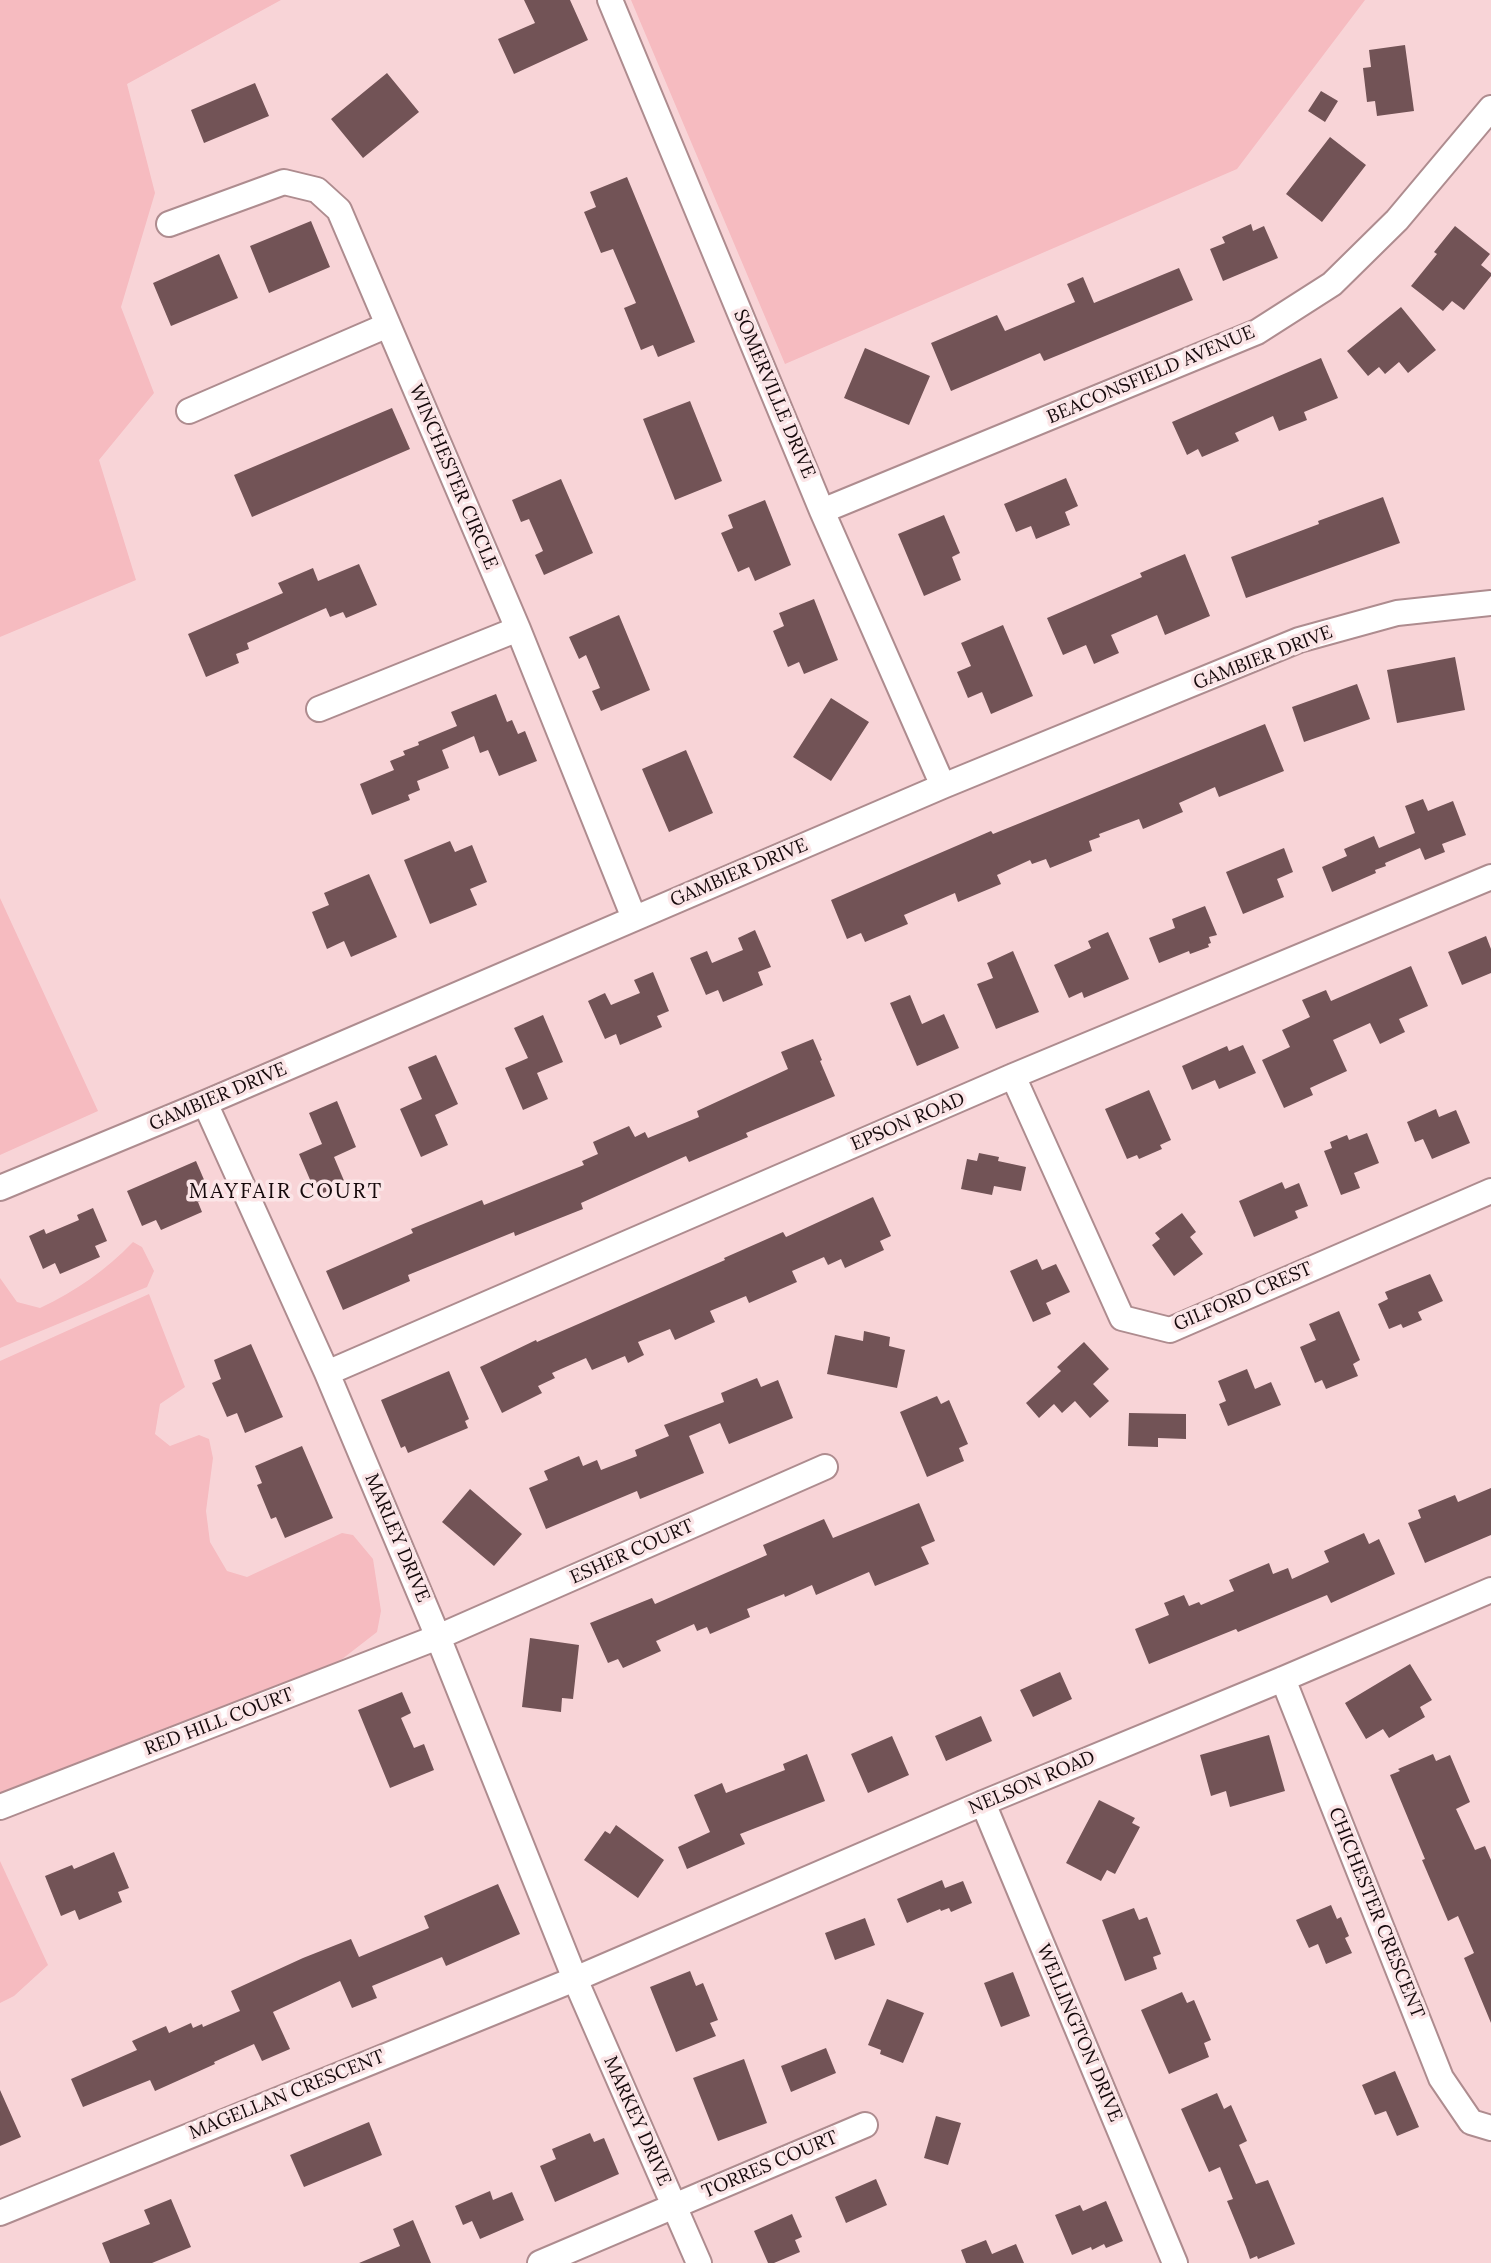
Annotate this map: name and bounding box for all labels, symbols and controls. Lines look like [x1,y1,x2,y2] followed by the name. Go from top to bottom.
[728,306,820,482] street label: SOMERVILLE DRIVE
[1044,321,1258,429] street label: BEACONSFIELD AVENUE
[404,381,502,573] street label: WINCHESTER CIRCLE
[1190,621,1336,695] street label: GAMBIER DRIVE
[667,834,811,912] street label: GAMBIER DRIVE
[146,1058,290,1136] street label: GAMBIER DRIVE
[848,1088,968,1156] street label: EPSON ROAD
[190,1179,382,1205] district label: MAYFAIR COURT
[1170,1258,1316,1336] street label: GILFORD CREST
[360,1470,434,1606] street label: MARLEY DRIVE
[567,1515,697,1589] street label: ESHER COURT
[141,1683,297,1761] street label: RED HILL COURT
[965,1746,1099,1820] street label: NELSON ROAD
[1323,1804,1429,2022] street label: CHICHESTER CRESCENT
[1031,1941,1127,2125] street label: WELLINGTON DRIVE
[186,2045,388,2145] street label: MAGELLAN CRESCENT
[598,2053,676,2189] street label: MARKEY DRIVE
[699,2126,841,2204] street label: TORRES COURT

